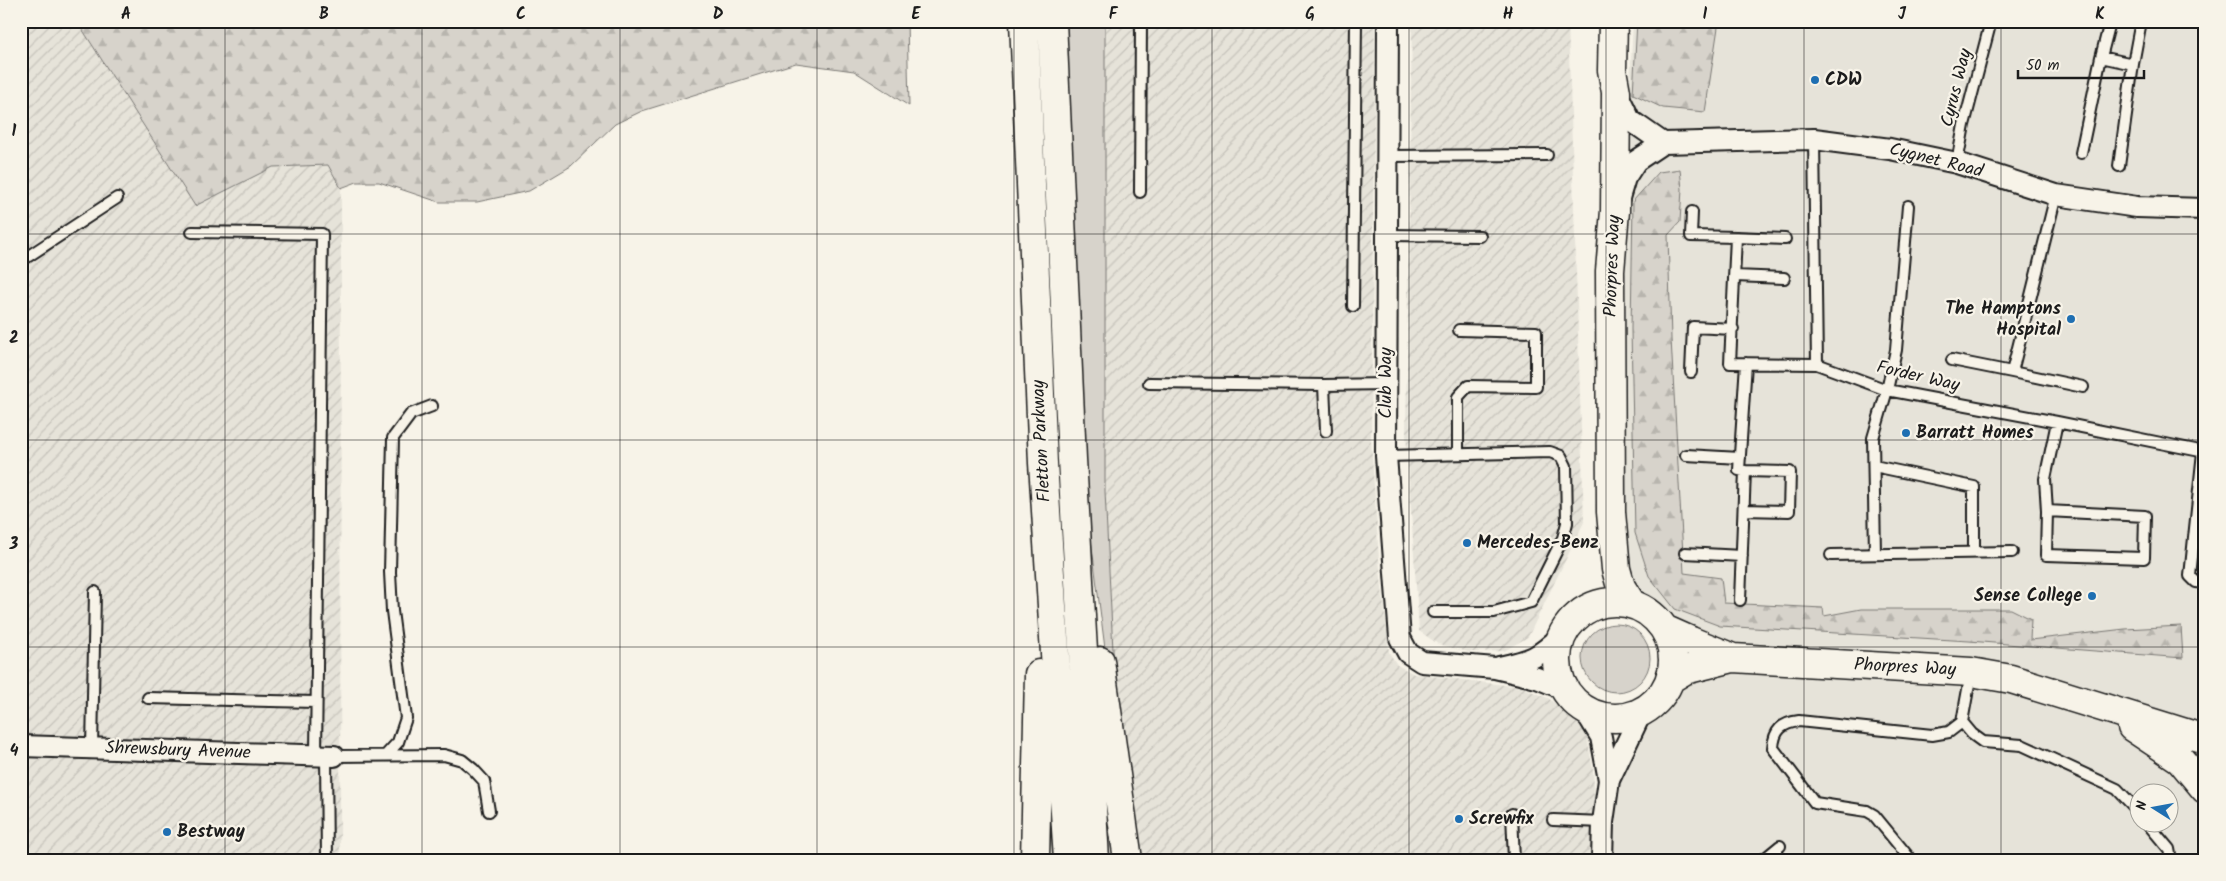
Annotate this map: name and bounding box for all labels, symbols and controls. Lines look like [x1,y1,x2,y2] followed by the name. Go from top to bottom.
[121,2,131,27] text: A
[319,2,329,27] text: B
[516,2,526,27] text: C
[713,2,724,27] text: D
[912,2,922,27] text: E
[1109,2,1119,27] text: F
[1305,2,1315,27] text: G
[1503,2,1513,27] text: H
[1703,2,1708,27] text: I
[1898,2,1907,27] text: J
[2095,2,2105,27] text: K
[1933,45,1981,130] street label: Cyrus Way
[2018,48,2145,80] scale bar
[2026,54,2060,78] text: 50 m
[1825,66,1862,95] place label: CDW
[1809,74,1821,86] marker: CDW
[12,119,17,144] text: 1
[1886,135,1987,187] street label: Cygnet Road
[1597,214,1629,317] street label: Phorpres Way
[1945,295,2062,345] place label: The Hamptons Hospital
[2065,313,2077,325] marker: The Hamptons Hospital
[9,326,19,351] text: 2
[1372,347,1401,419] street label: Club Way
[1873,353,1963,401] street label: Forder Way
[1024,379,1060,503] street label: Fletton Parkway
[1916,419,2034,448] place label: Barratt Homes
[1900,427,1912,439] marker: Barratt Homes
[1477,529,1599,558] place label: Mercedes-Benz
[9,532,19,557] text: 3
[1461,537,1473,549] marker: Mercedes-Benz
[1974,582,2082,611] place label: Sense College
[2086,590,2098,602] marker: Sense College
[1853,651,1957,685] street label: Phorpres Way
[105,734,251,768] street label: Shrewsbury Avenue
[10,739,19,764] text: 4
[2128,784,2178,834] north arrow
[2131,799,2154,812] text: N
[1469,805,1534,834] place label: Screwfix
[1453,813,1465,825] marker: Screwfix
[177,818,245,847] place label: Bestway
[161,826,173,838] marker: Bestway

